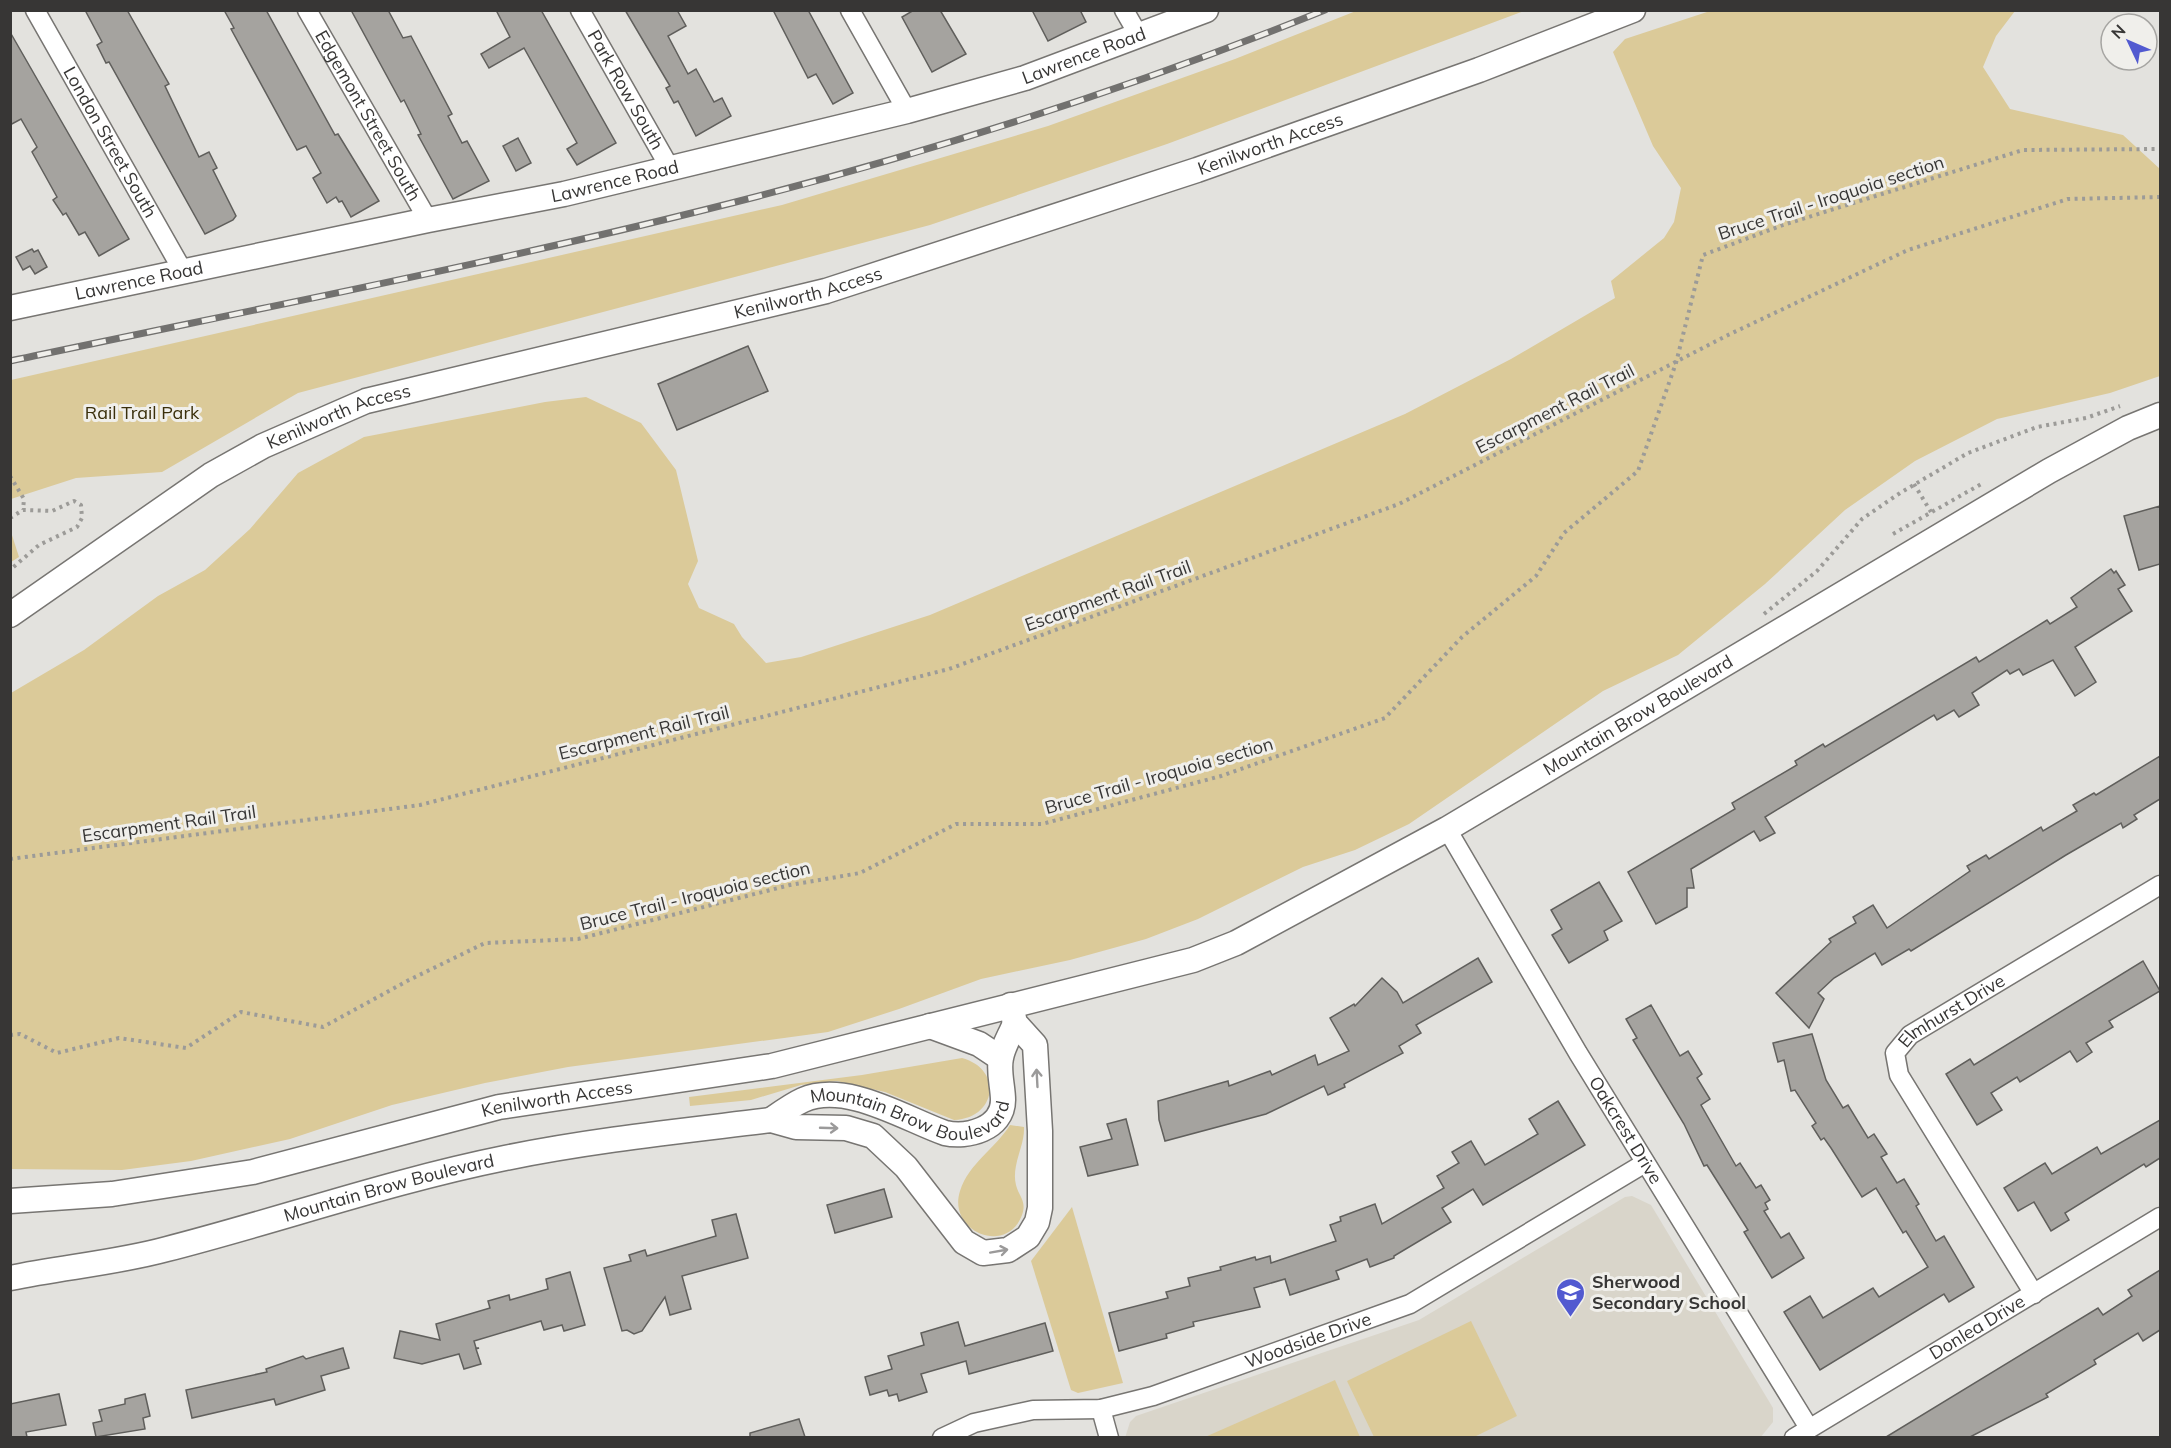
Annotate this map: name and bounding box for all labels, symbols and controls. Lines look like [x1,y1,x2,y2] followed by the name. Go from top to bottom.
[2099,12,2159,72] north arrow
[2107,20,2130,43] text: N
[1019,22,1149,89] street label: Lawrence Road
[310,26,426,205] street label: Edgemont Street South
[583,26,669,154] street label: Park Row South
[58,62,162,222] street label: London Street South
[1194,107,1346,180] street label: Kenilworth Access
[1715,150,1947,245] street label: Bruce Trail - Iroquoia section
[549,155,681,207] street label: Lawrence Road
[73,256,205,305] street label: Lawrence Road
[732,261,885,324] street label: Kenilworth Access
[1471,359,1638,459] street label: Escarpment Rail Trail
[263,379,413,454] street label: Kenilworth Access
[85,401,200,424] park label: Rail Trail Park
[1022,555,1194,636] street label: Escarpment Rail Trail
[1539,650,1737,780] street label: Mountain Brow Boulevard
[556,700,732,765] street label: Escarpment Rail Trail
[1042,732,1276,819] street label: Bruce Trail - Iroquoia section
[81,800,257,847] street label: Escarpment Rail Trail
[577,856,812,935] street label: Bruce Trail - Iroquoia section
[1893,969,2009,1052] street label: Elmhurst Drive
[1031,1069,1042,1089] one-way arrow
[1584,1072,1668,1188] street label: Oakcrest Drive
[479,1075,634,1122] street label: Kenilworth Access
[793,1081,1011,1111] street label: Mountain Brow Boulevard
[808,1083,1014,1145] text: Mountain Brow Boulevard
[818,1122,838,1133] one-way arrow
[281,1149,496,1227] street label: Mountain Brow Boulevard
[988,1245,1008,1256] one-way arrow
[1592,1270,1746,1314] place label: Sherwood Secondary School
[1555,1276,1587,1318] school or university icon: Sherwood Secondary School
[1925,1289,2029,1365] street label: Donlea Drive
[1242,1307,1374,1373] street label: Woodside Drive

